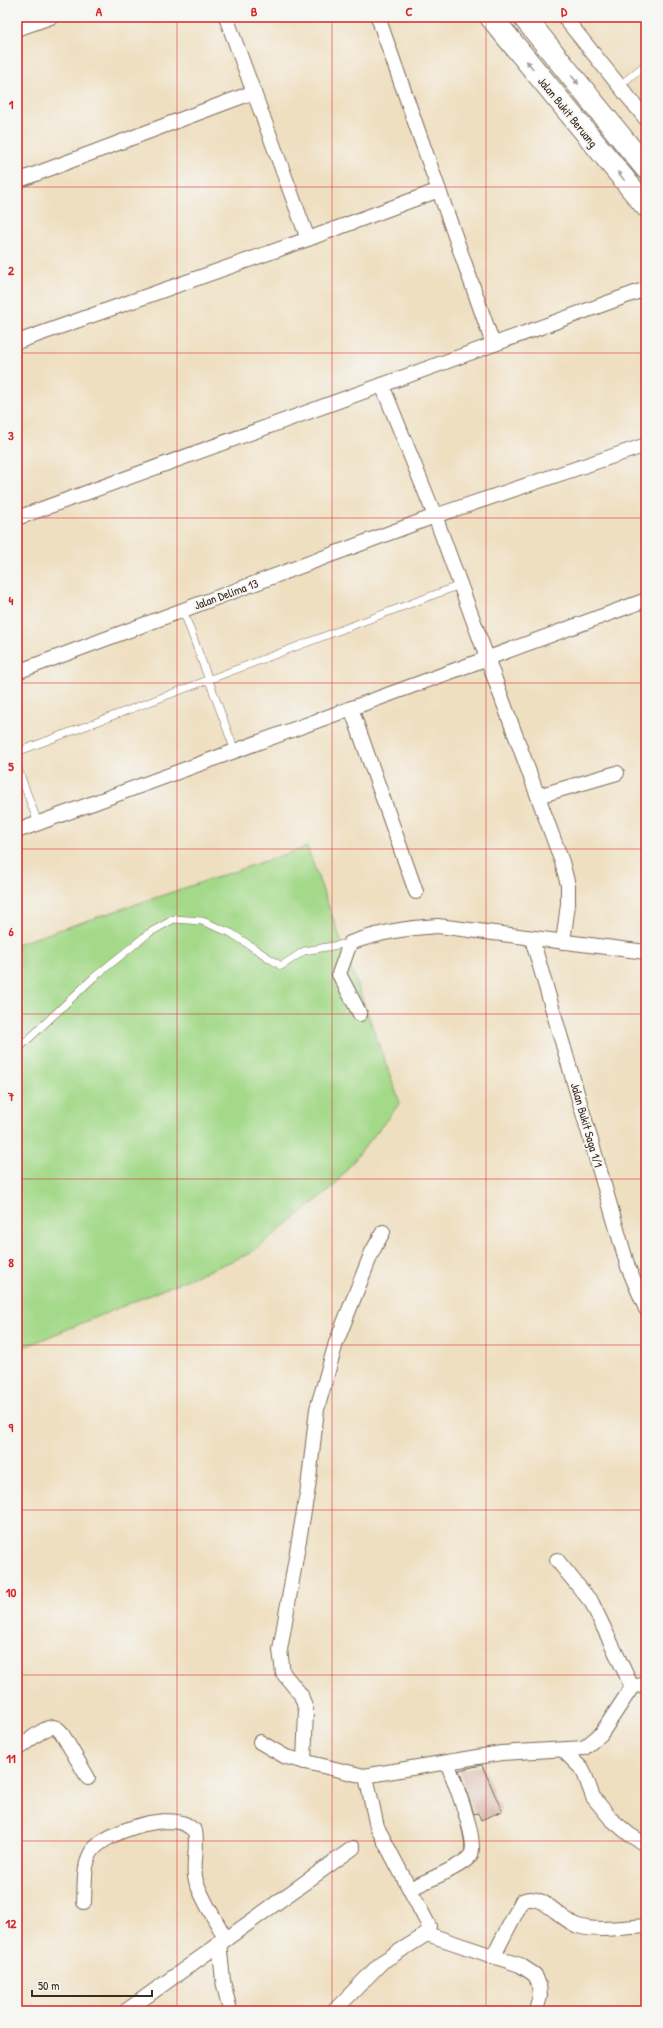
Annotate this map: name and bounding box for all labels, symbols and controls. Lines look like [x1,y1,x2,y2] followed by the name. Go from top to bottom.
[96,2,103,20] text: A
[251,2,258,20] text: B
[405,2,413,20] text: C
[561,2,568,20] text: D
[526,59,535,70] one-way arrow
[534,73,602,151] street label: Jalan Bukit Beruang
[571,75,579,86] one-way arrow
[9,95,14,113] text: 1
[617,171,626,182] one-way arrow
[8,261,15,279] text: 2
[8,426,14,444] text: 3
[192,575,260,613] street label: Jalan Delima 13
[9,591,14,609] text: 4
[8,757,14,775] text: 5
[8,922,14,940] text: 6
[567,1081,607,1169] street label: Jalan Bukit Saga 1/1
[7,1087,15,1105] text: 7
[8,1253,14,1271] text: 8
[9,1418,14,1436] text: 9
[6,1583,16,1601] text: 10
[6,1749,16,1767] text: 11
[6,1914,17,1932] text: 12
[32,1972,152,1998] scale bar
[38,1977,59,1994] text: 50 m

